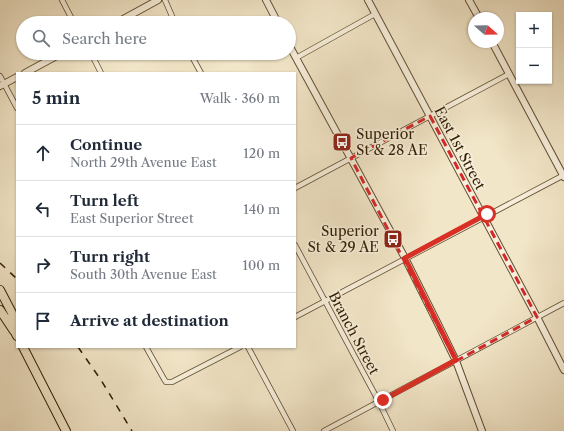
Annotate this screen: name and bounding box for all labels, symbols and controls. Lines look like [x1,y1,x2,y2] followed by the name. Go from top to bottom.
[468,12,504,48] north arrow
[516,12,552,84] map controls
[516,12,552,48] button: +
[16,16,296,60] search box
[30,27,52,49] icon: search
[62,29,147,48] text: Search here
[516,48,552,84] button: −
[32,88,80,108] text: 5 min
[200,90,280,106] text: Walk · 360 m
[430,103,490,193] street label: East 1st Street
[356,125,428,159] place label: Superior St & 28 AE
[331,131,353,153] bus stop icon: Superior St & 28 AE
[70,135,142,154] text: Continue
[32,142,54,164] icon: ahead
[243,145,280,161] text: 120 m
[70,154,216,170] text: North 29th Avenue East
[70,191,139,210] text: Turn left
[32,198,54,220] icon: left
[243,201,280,217] text: 140 m
[478,205,496,223] route start
[70,210,193,226] text: East Superior Street
[307,222,379,256] place label: Superior St & 29 AE
[382,228,404,250] bus stop icon: Superior St & 29 AE
[70,247,150,266] text: Turn right
[32,254,54,276] icon: right
[242,257,280,273] text: 100 m
[70,266,217,282] text: South 30th Avenue East
[325,288,383,378] street label: Branch Street
[32,310,54,332] icon: arrive
[70,311,229,330] text: Arrive at destination
[374,391,392,409] route end

